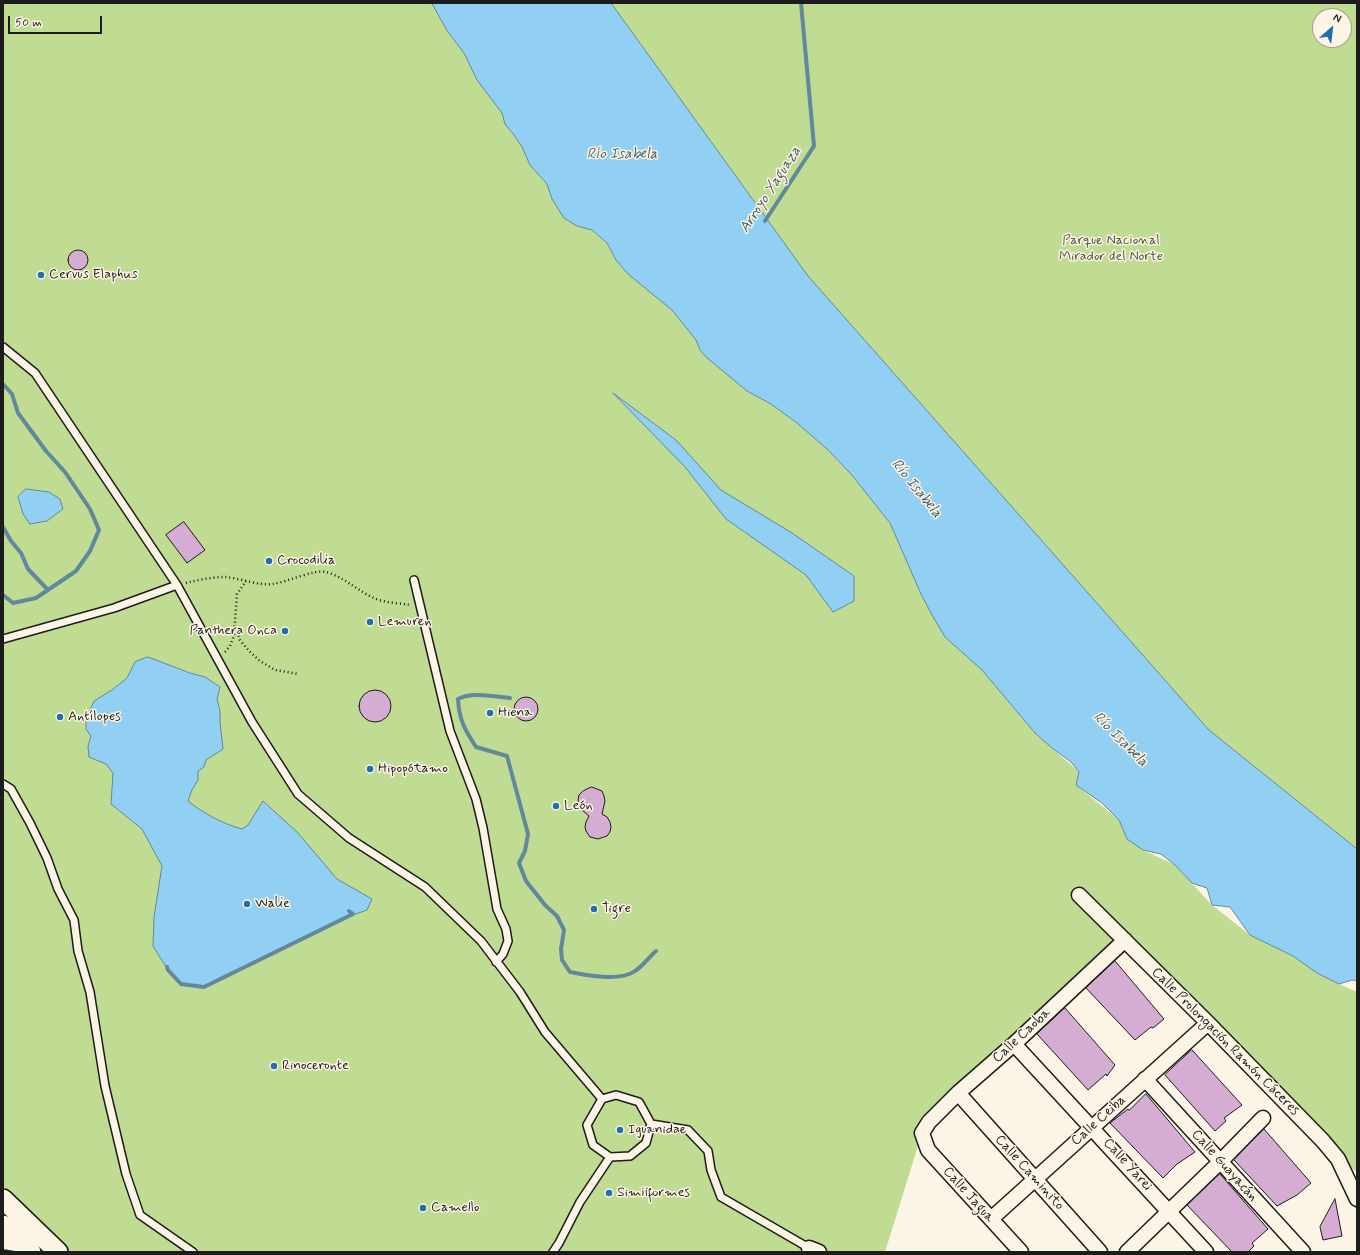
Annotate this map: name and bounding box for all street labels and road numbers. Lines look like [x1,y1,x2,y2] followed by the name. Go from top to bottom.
[1147,964,1303,1120] street label: Calle Prolongación Ramón Cáceres
[990,1005,1054,1067] street label: Calle Caoba
[1068,1092,1130,1150] street label: Calle Ceiba
[1187,1127,1261,1205] street label: Calle Guayacán
[991,1132,1067,1214] street label: Calle Caminito
[1099,1135,1155,1195] street label: Calle Yarei
[939,1164,997,1226] street label: Calle Jagua

